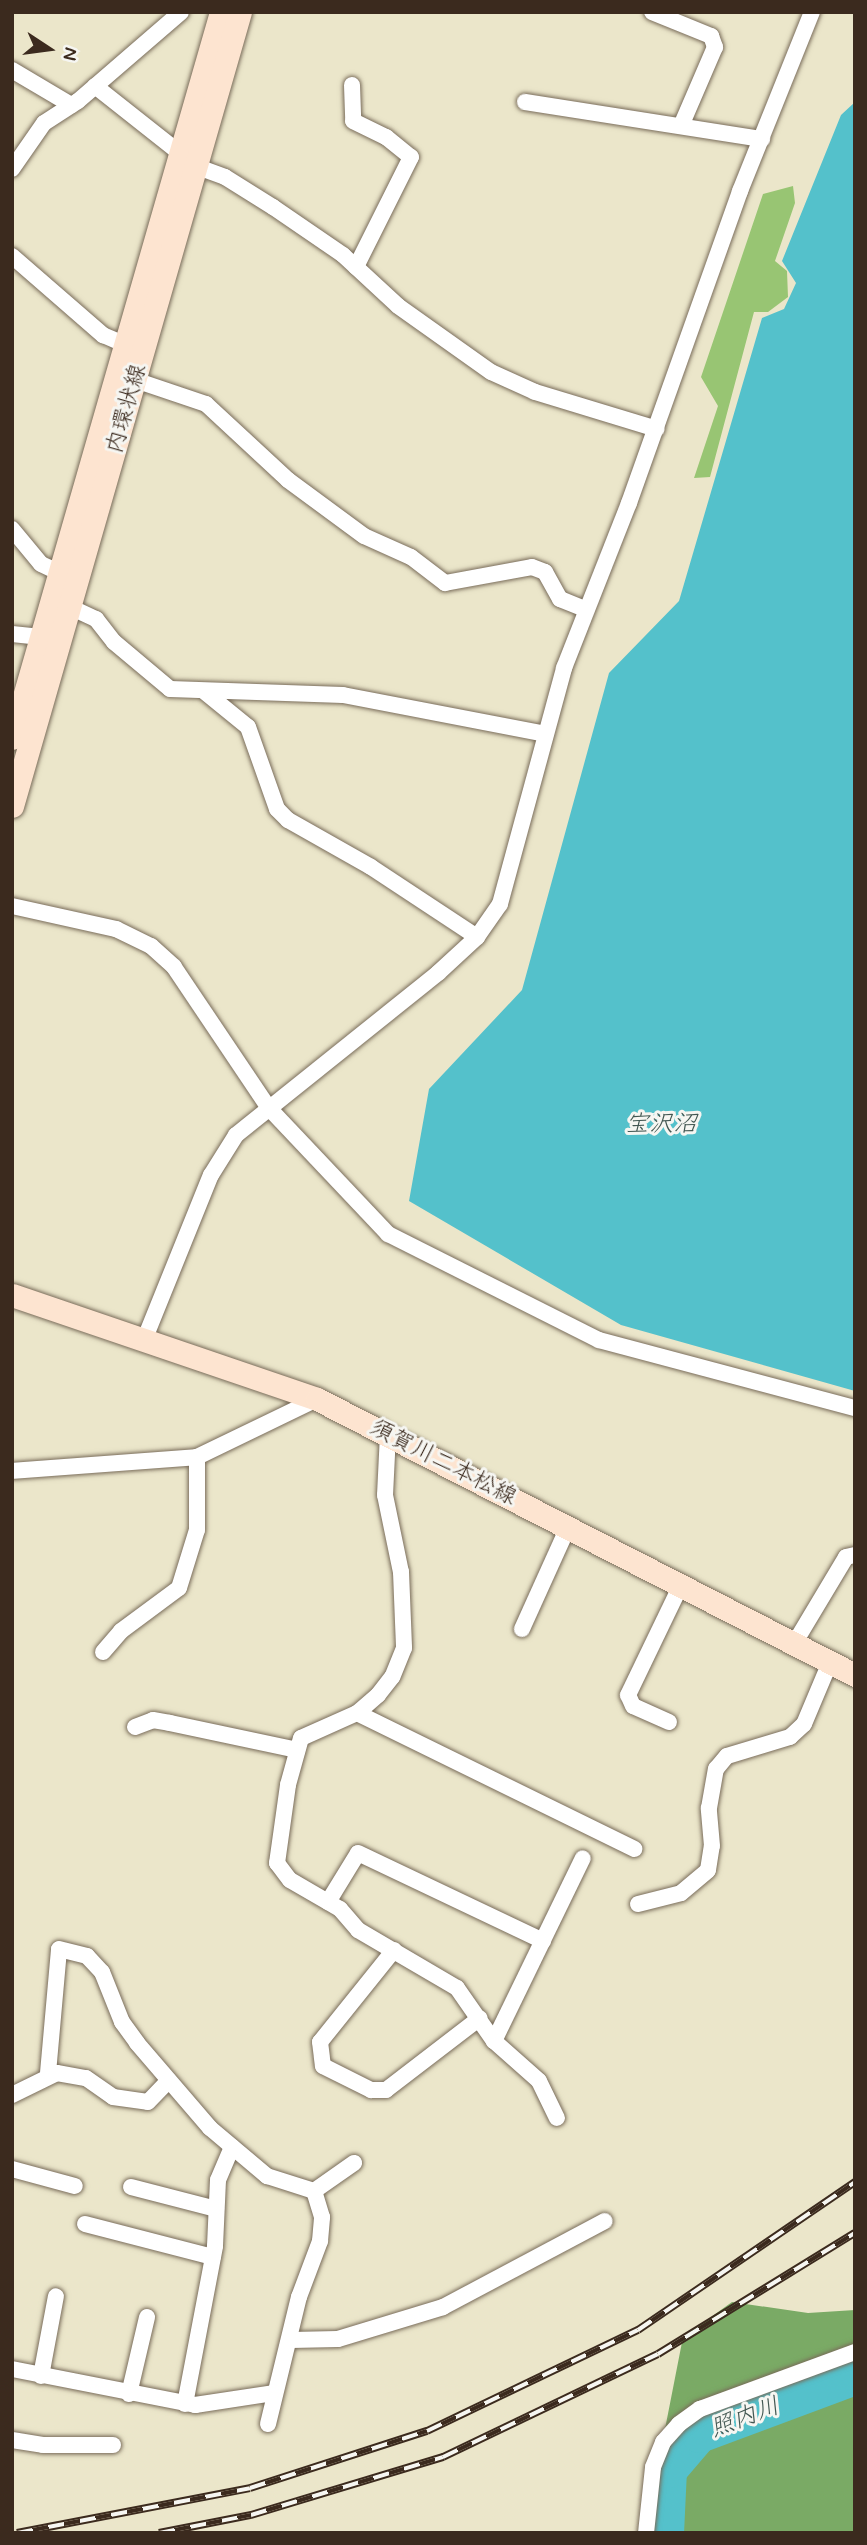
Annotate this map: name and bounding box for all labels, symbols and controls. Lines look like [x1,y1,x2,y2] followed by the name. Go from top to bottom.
[14,14,84,84] north arrow
[56,45,84,63] text: N
[101,361,153,457] street label: 内環状線
[625,1111,697,1139] water label: 宝沢沼
[365,1414,521,1512] street label: 須賀川二本松線
[706,2392,784,2444] water label: 照内川

